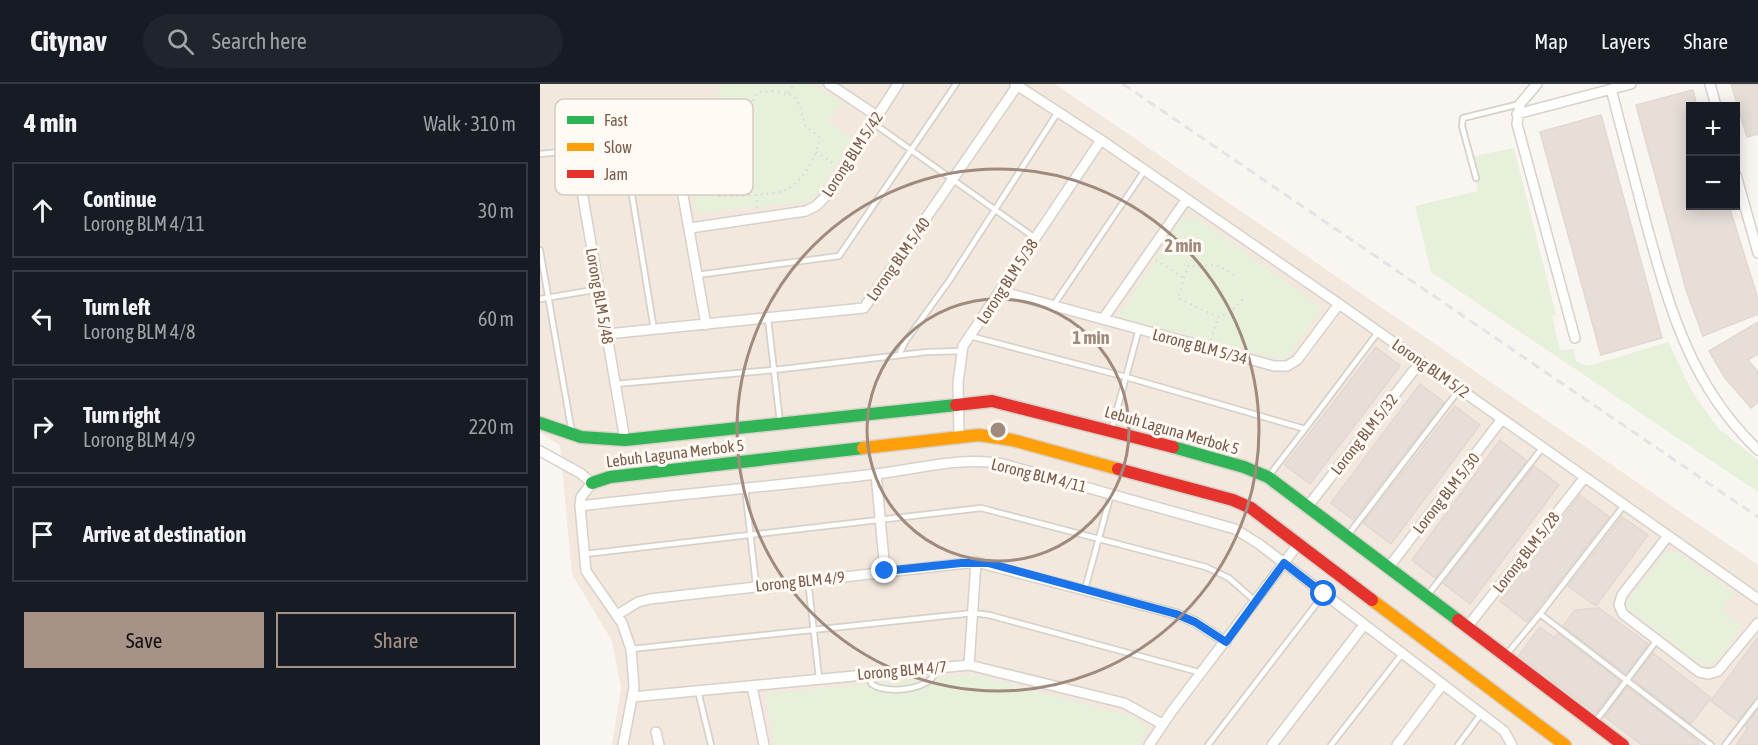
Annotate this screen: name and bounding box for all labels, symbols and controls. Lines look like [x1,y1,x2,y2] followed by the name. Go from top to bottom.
[143,14,563,68] search box
[30,25,107,57] text: Citynav
[164,25,197,58] icon: search
[212,28,307,54] text: Search here
[1534,29,1568,53] text: Map
[1601,29,1651,53] text: Layers
[1684,29,1728,53] text: Share
[555,99,753,195] legend
[1686,102,1740,210] map controls
[1686,102,1740,156] button: +
[24,108,77,138] text: 4 min
[818,108,887,200] street label: Lorong BLM 5/42
[604,111,628,129] text: Fast
[424,112,516,135] text: Walk · 310 m
[604,138,632,156] text: Slow
[1686,156,1740,210] button: −
[604,165,628,183] text: Jam
[83,186,157,212] text: Continue
[26,194,59,227] icon: ahead
[478,199,514,222] text: 30 m
[83,212,205,235] text: Lorong BLM 4/11
[863,214,934,305] street label: Lorong BLM 5/40
[973,235,1042,327] street label: Lorong BLM 5/38
[1165,235,1202,256] text: 2 min
[582,246,617,346] street label: Lorong BLM 5/48
[83,294,150,320] text: Turn left
[26,302,59,335] icon: left
[478,307,514,330] text: 60 m
[83,320,195,343] text: Lorong BLM 4/8
[1150,325,1249,368] street label: Lorong BLM 5/34
[1073,327,1110,348] text: 1 min
[1388,335,1473,402] street label: Lorong BLM 5/2
[1327,390,1402,479] street label: Lorong BLM 5/32
[83,402,160,428] text: Turn right
[1102,402,1241,459] street label: Lebuh Laguna Merbok 5
[26,410,59,443] icon: right
[469,415,514,438] text: 220 m
[988,420,1008,440] centre of rings
[83,428,195,451] text: Lorong BLM 4/9
[605,436,745,471] street label: Lebuh Laguna Merbok 5
[1409,449,1484,538] street label: Lorong BLM 5/30
[989,454,1088,496] street label: Lorong BLM 4/11
[1489,508,1564,597] street label: Lorong BLM 5/28
[26,518,59,551] icon: arrive
[83,521,246,547] text: Arrive at destination
[871,557,897,583] route end
[754,567,846,596] street label: Lorong BLM 4/9
[1310,580,1336,606] route start
[24,612,264,668] button: Save
[276,612,516,668] button: Share
[856,657,948,684] street label: Lorong BLM 4/7

